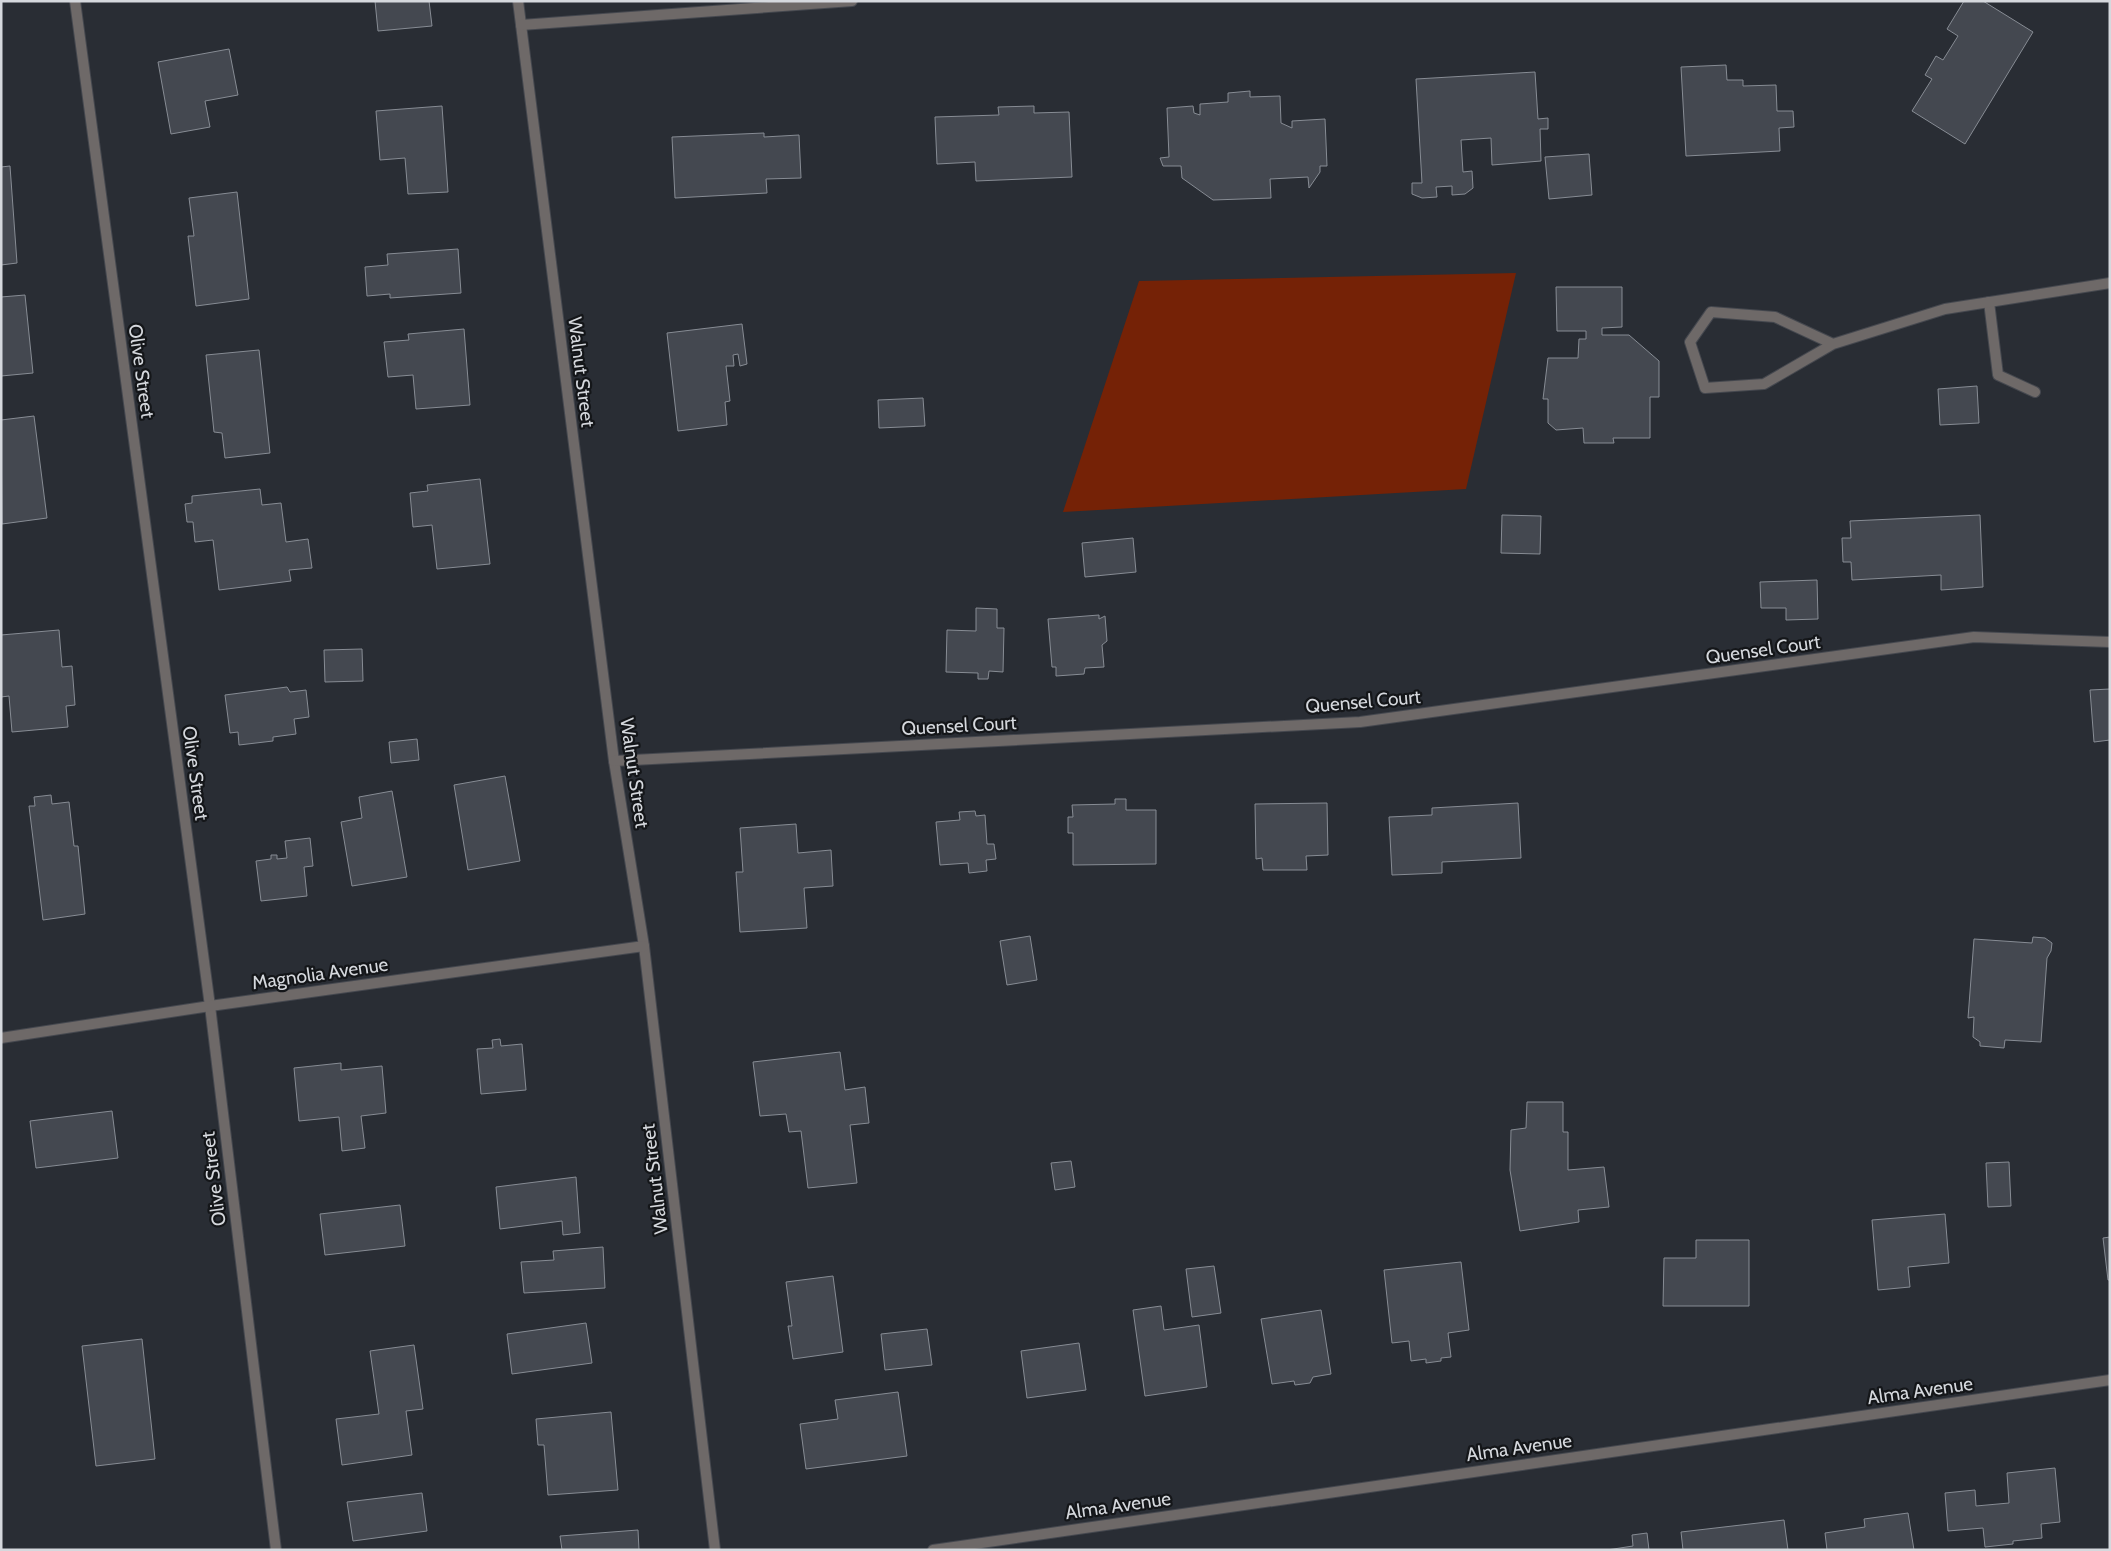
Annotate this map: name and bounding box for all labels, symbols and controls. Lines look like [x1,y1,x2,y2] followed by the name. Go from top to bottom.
[563,316,600,429] street label: Walnut Street
[124,322,160,420] street label: Olive Street
[1704,630,1822,669] street label: Quensel Court
[1305,685,1422,718] street label: Quensel Court
[901,711,1018,740] street label: Quensel Court
[615,717,654,830] street label: Walnut Street
[178,724,214,822] street label: Olive Street
[251,953,390,994] street label: Magnolia Avenue
[636,1122,673,1235] street label: Walnut Street
[196,1130,231,1228] street label: Olive Street
[1866,1372,1975,1409] street label: Alma Avenue
[1465,1429,1574,1466] street label: Alma Avenue
[1064,1487,1173,1524] street label: Alma Avenue

